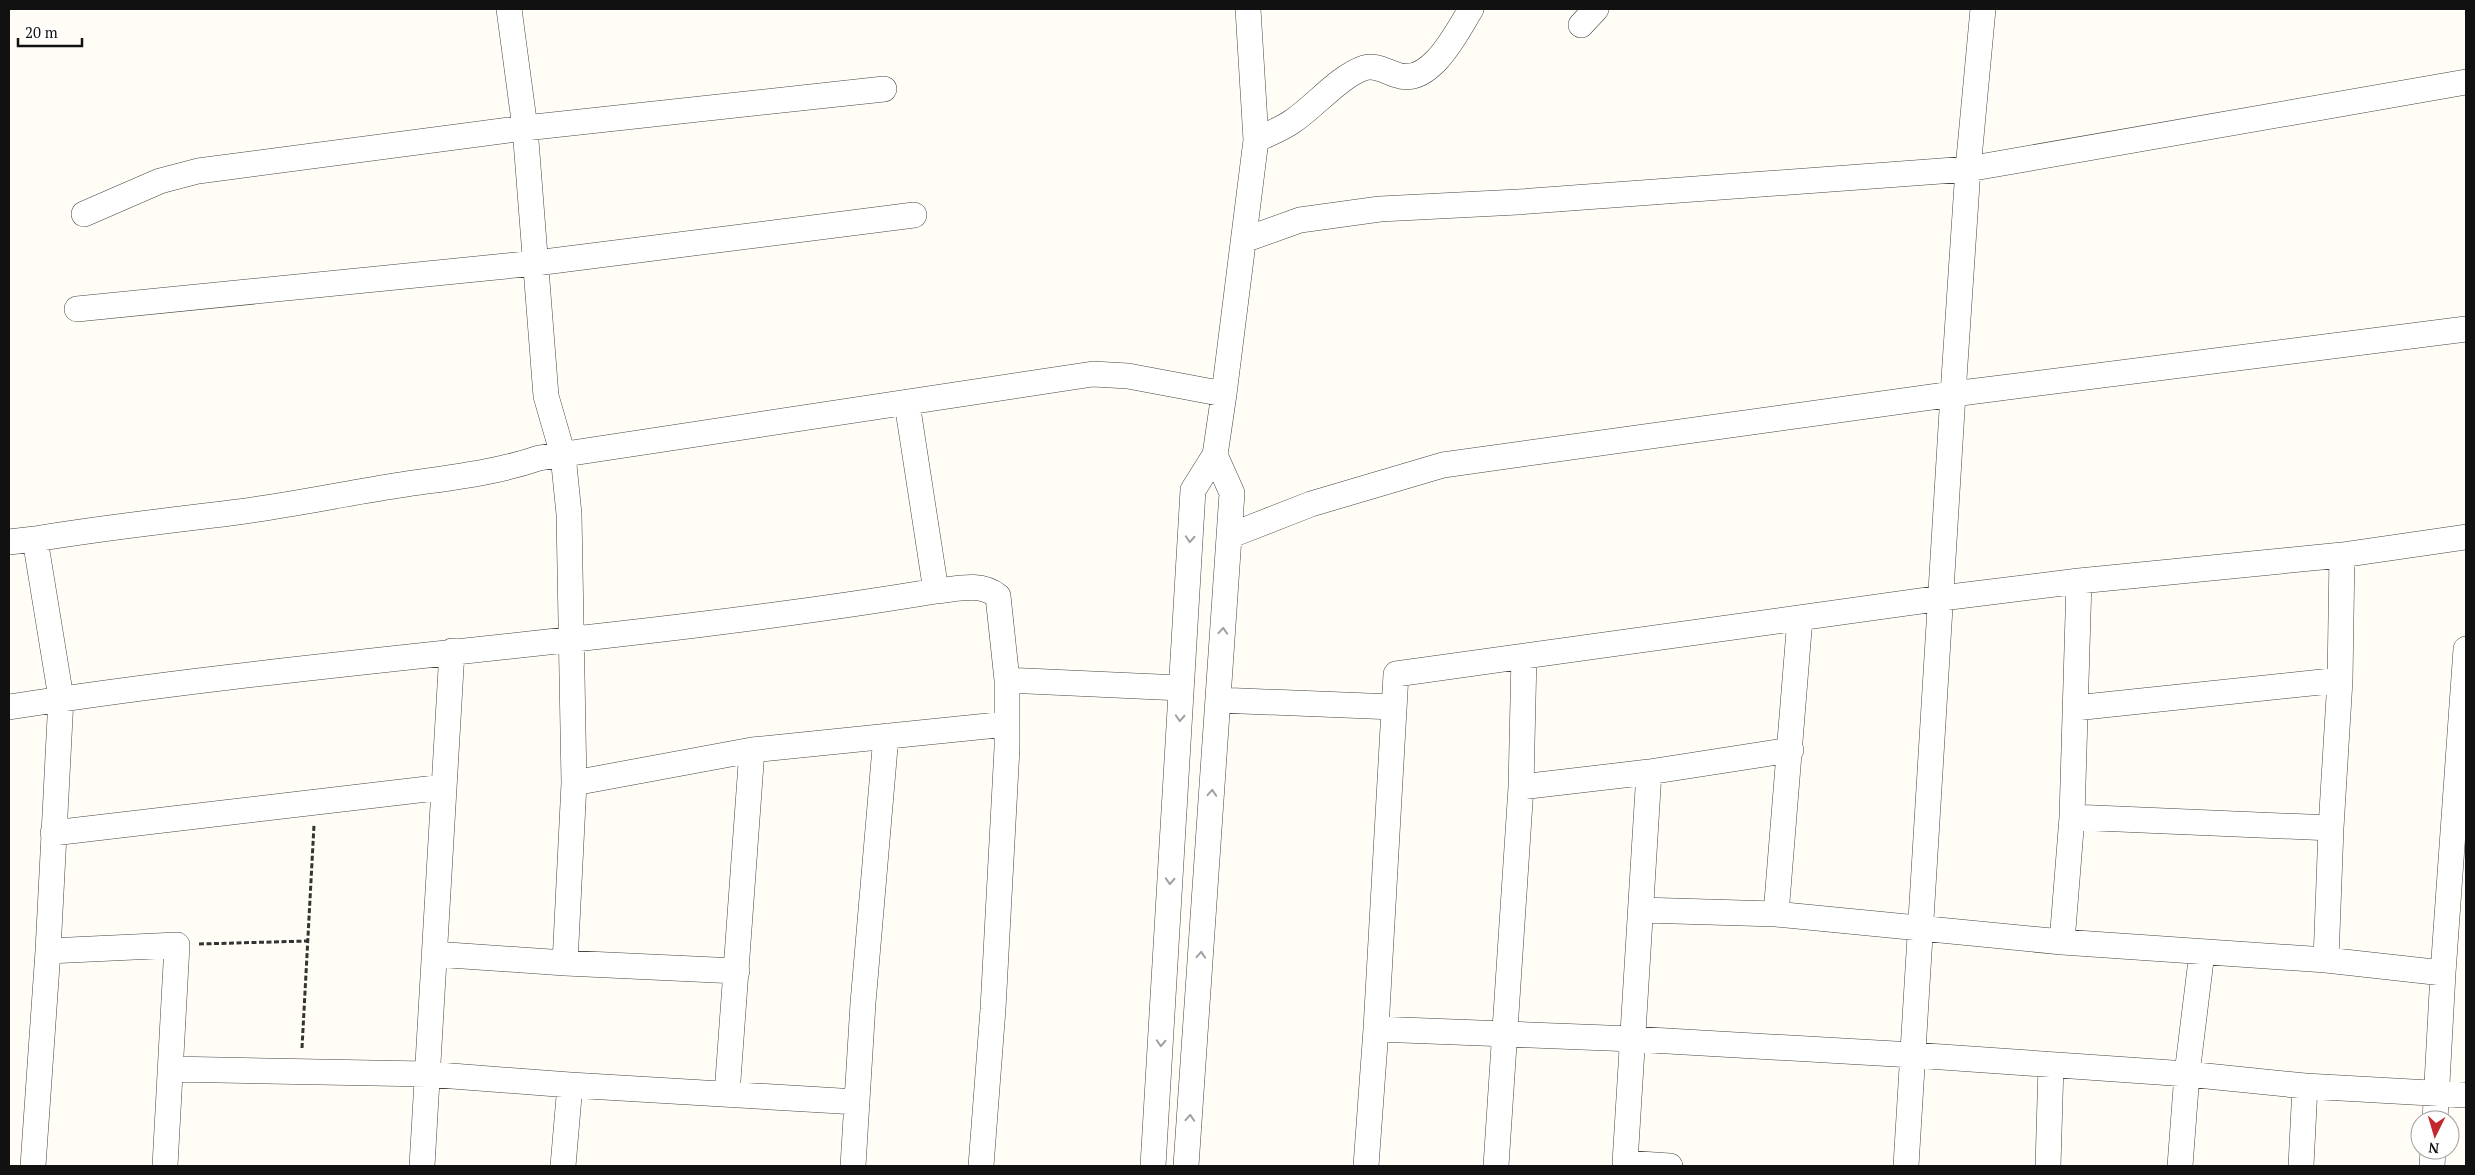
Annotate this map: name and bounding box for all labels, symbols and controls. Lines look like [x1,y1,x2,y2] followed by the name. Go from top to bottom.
[18,15,81,47] scale bar
[25,22,58,42] text: 20 m
[1185,535,1196,543] one-way arrow
[1217,627,1228,635] one-way arrow
[1174,715,1185,723] one-way arrow
[1206,789,1217,797] one-way arrow
[1165,877,1176,885] one-way arrow
[1195,951,1206,959] one-way arrow
[1155,1039,1166,1047] one-way arrow
[2410,1110,2460,1160] north arrow
[1184,1113,1195,1121] one-way arrow
[2427,1138,2440,1158] text: N

